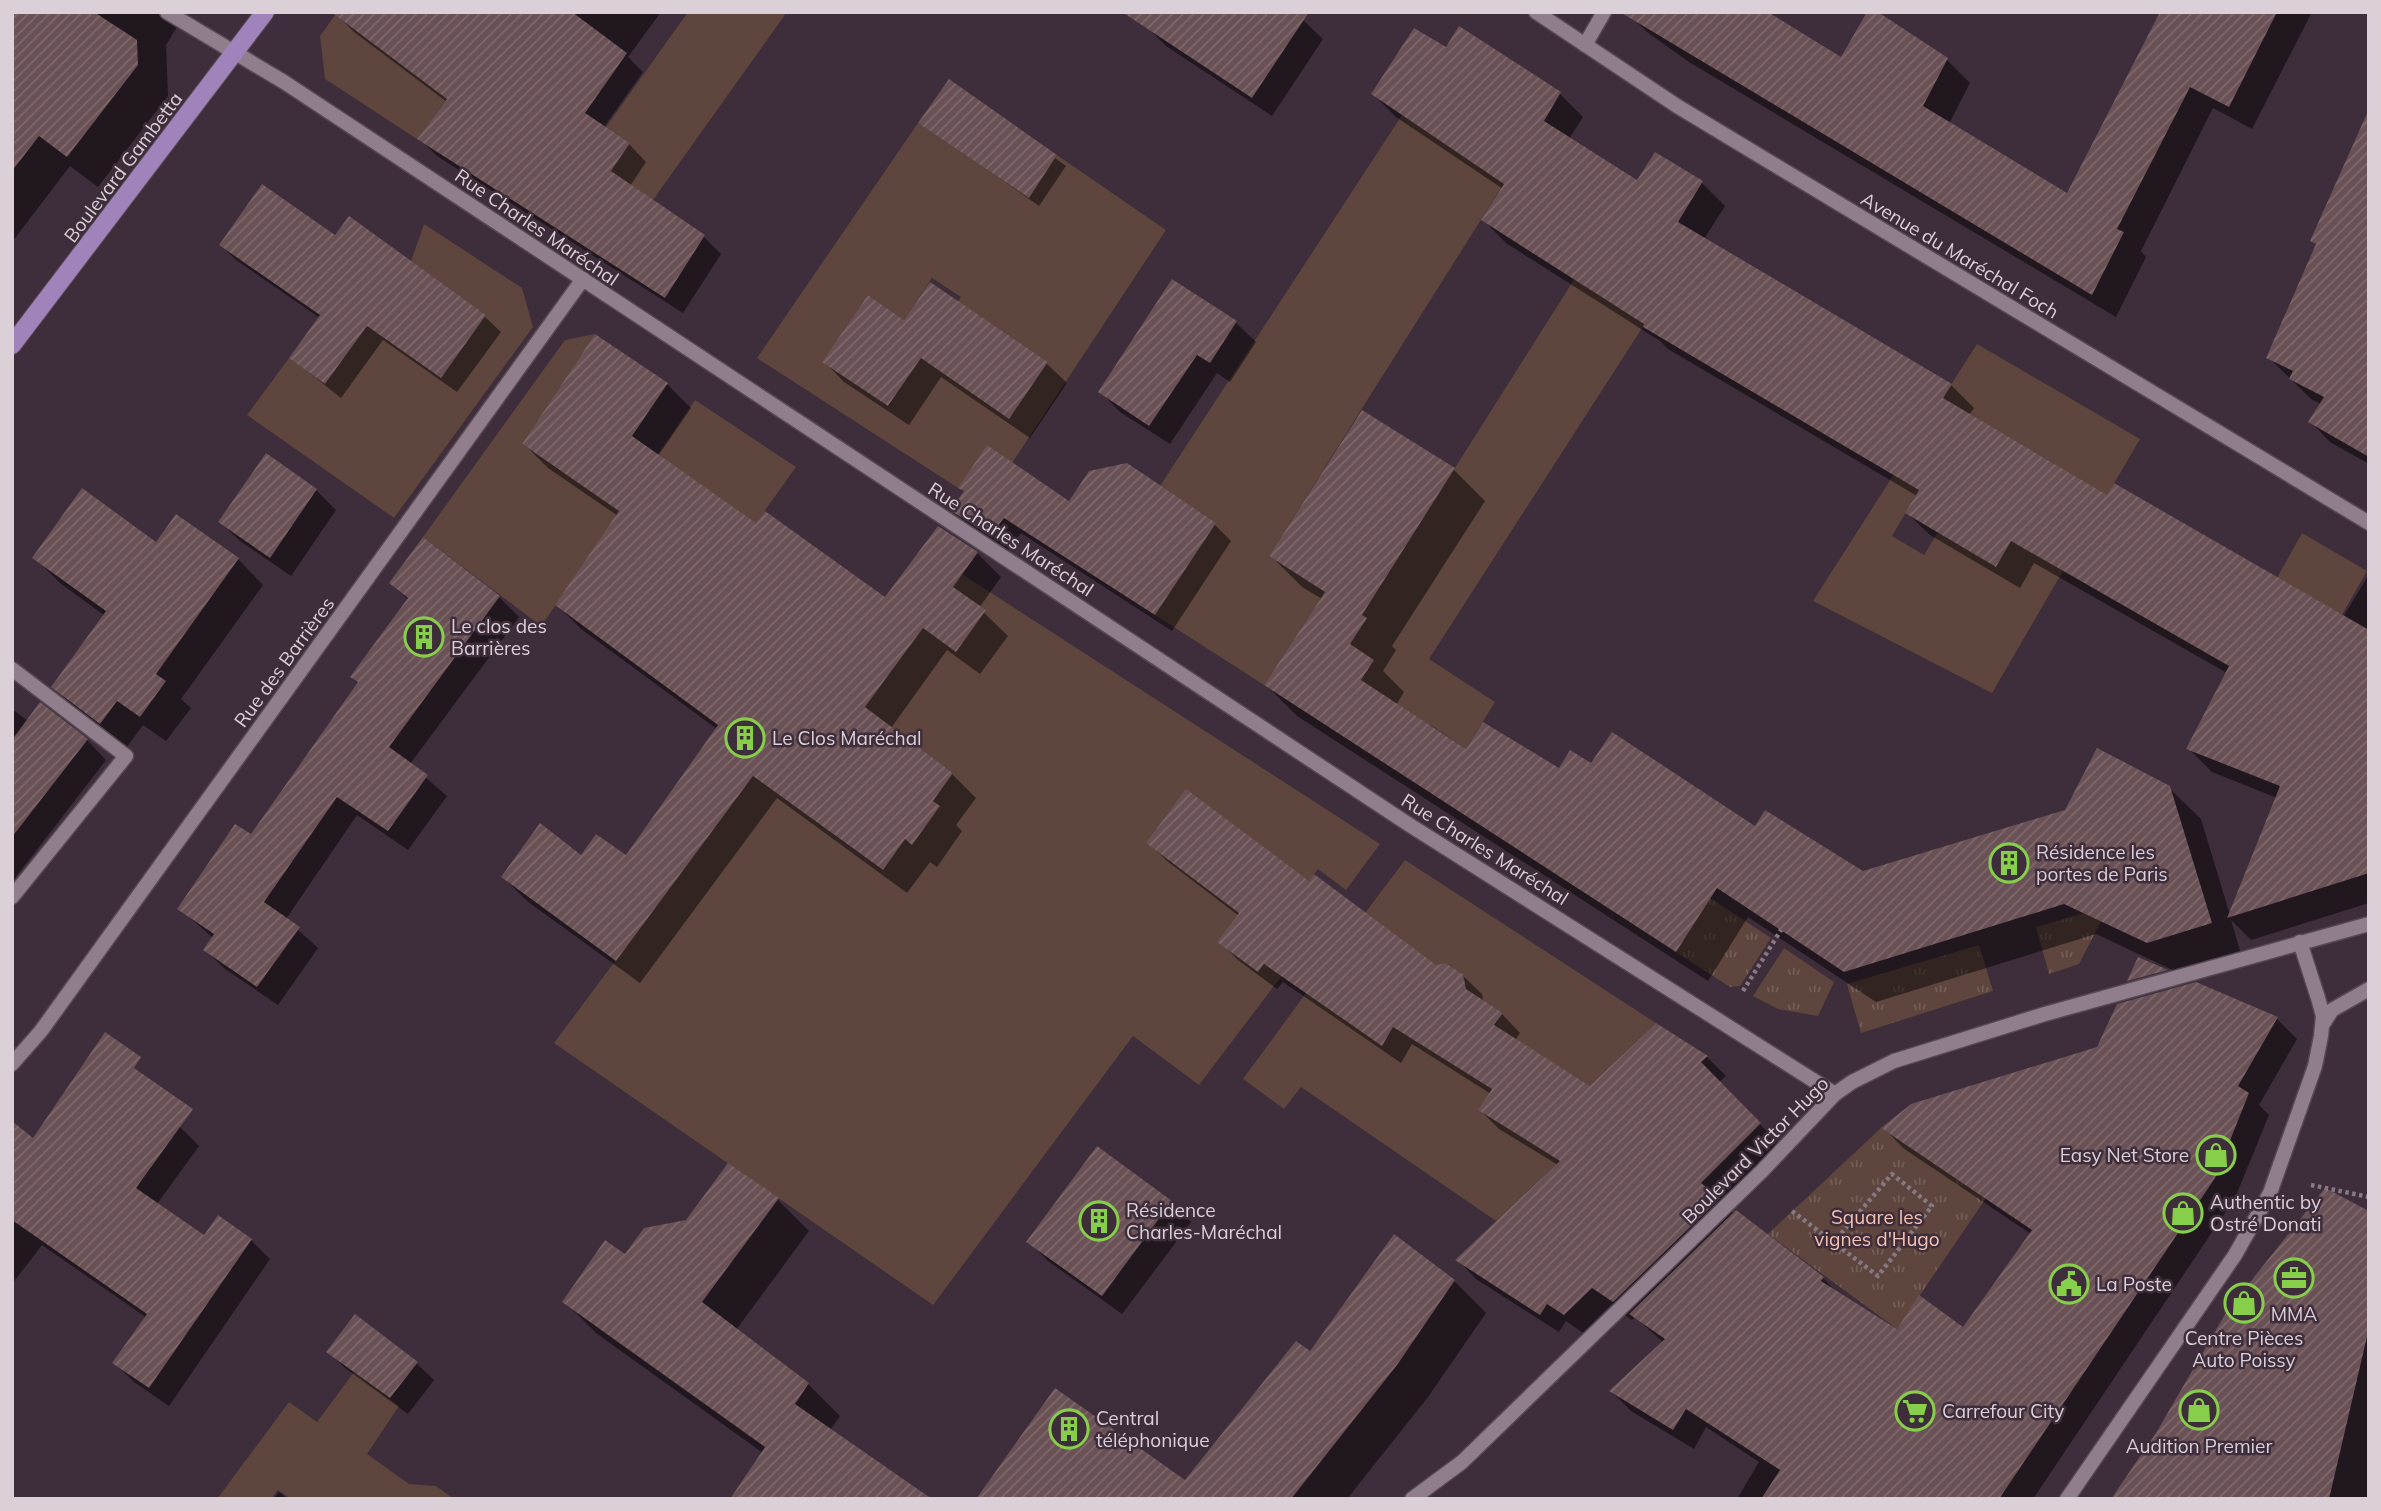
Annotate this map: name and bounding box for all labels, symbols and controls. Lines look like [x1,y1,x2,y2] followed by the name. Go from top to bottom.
[59,87,187,247] street label: Boulevard Gambetta
[451,163,623,291] street label: Rue Charles Maréchal
[1857,186,2063,324] street label: Avenue du Maréchal Foch
[924,477,1098,601] street label: Rue Charles Maréchal
[229,592,339,732] street label: Rue des Barrières
[451,614,547,660] place label: Le clos des Barrières
[403,616,445,658] building icon: Le clos des Barrières
[724,717,766,759] building icon: Le Clos Maréchal
[772,726,922,750] place label: Le Clos Maréchal
[1397,788,1573,910] street label: Rue Charles Maréchal
[2036,840,2168,886] place label: Résidence les portes de Paris
[1988,842,2030,884] building icon: Résidence les portes de Paris
[1676,1071,1834,1229] street label: Boulevard Victor Hugo
[2195,1134,2237,1176] shop icon: Easy Net Store
[2060,1143,2189,1167] place label: Easy Net Store
[2210,1190,2321,1236] place label: Authentic by Ostré Donati
[2162,1192,2204,1234] shop icon: Authentic by Ostré Donati
[1126,1198,1282,1244] place label: Résidence Charles-Maréchal
[1078,1200,1120,1242] building icon: Résidence Charles-Maréchal
[1814,1205,1940,1251] park label: Square les vignes d'Hugo
[2273,1257,2315,1299] office icon: MMA
[2048,1263,2090,1305] public building icon: La Poste
[2096,1272,2172,1296] place label: La Poste
[2223,1282,2265,1324] shop icon: Centre Pièces Auto Poissy
[2271,1302,2317,1326] place label: MMA
[2185,1326,2303,1372] place label: Centre Pièces Auto Poissy
[2178,1389,2220,1431] shop icon: Audition Premier
[1894,1390,1936,1432] supermarket icon: Carrefour City
[1942,1399,2064,1423] place label: Carrefour City
[1096,1406,1210,1452] place label: Central téléphonique
[1048,1408,1090,1450] building icon: Central téléphonique
[2126,1434,2272,1458] place label: Audition Premier

